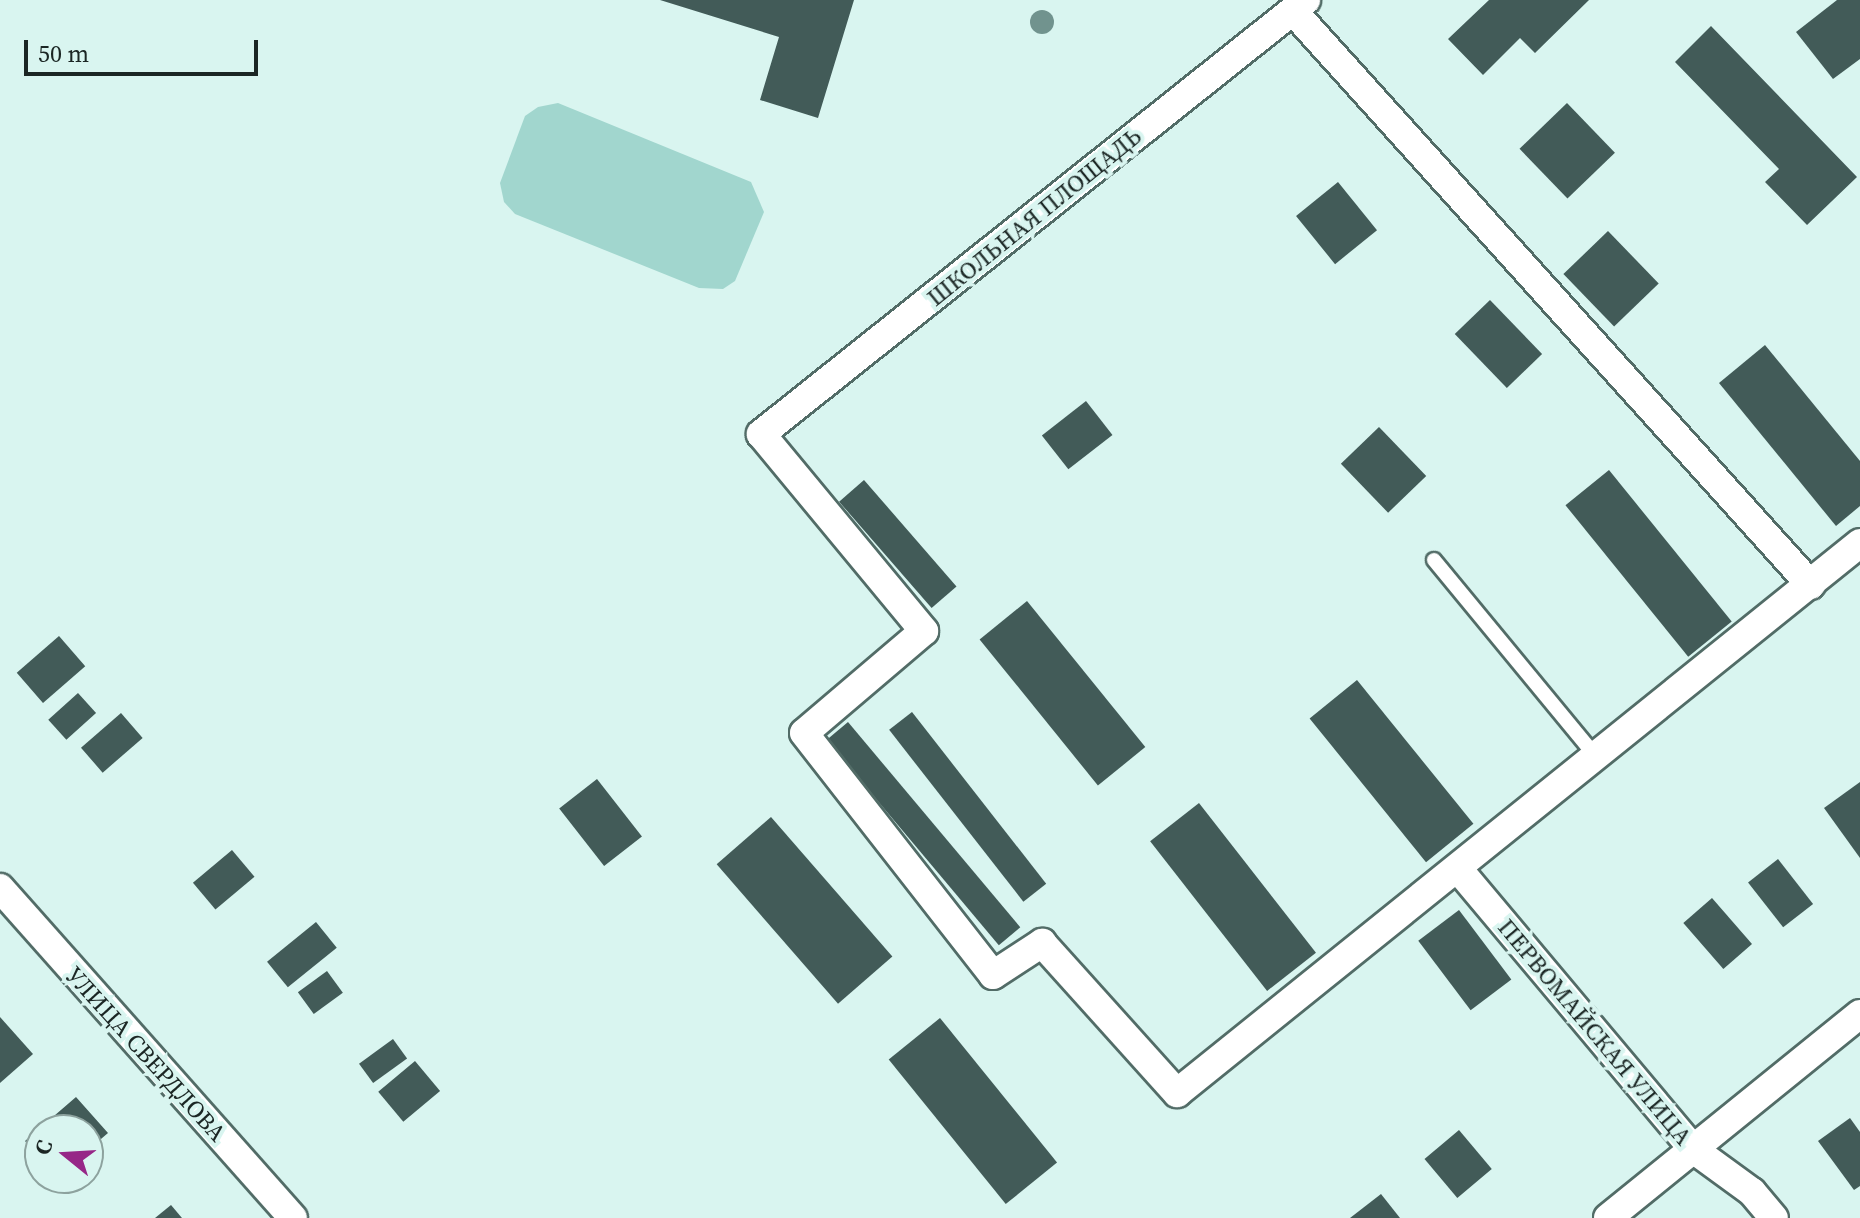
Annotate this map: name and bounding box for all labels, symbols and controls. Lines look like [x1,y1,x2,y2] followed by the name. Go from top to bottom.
[28,24,262,74] scale bar
[38,37,89,70] text: 50 m
[921,122,1147,312] street label: ШКОЛЬНАЯ ПЛОЩАДЬ
[1492,913,1698,1151] street label: ПЕРВОМАЙСКАЯ УЛИЦА
[60,961,232,1147] street label: УЛИЦА СВЕРДЛОВА
[24,1114,104,1194] north arrow
[27,1136,59,1158] text: С

